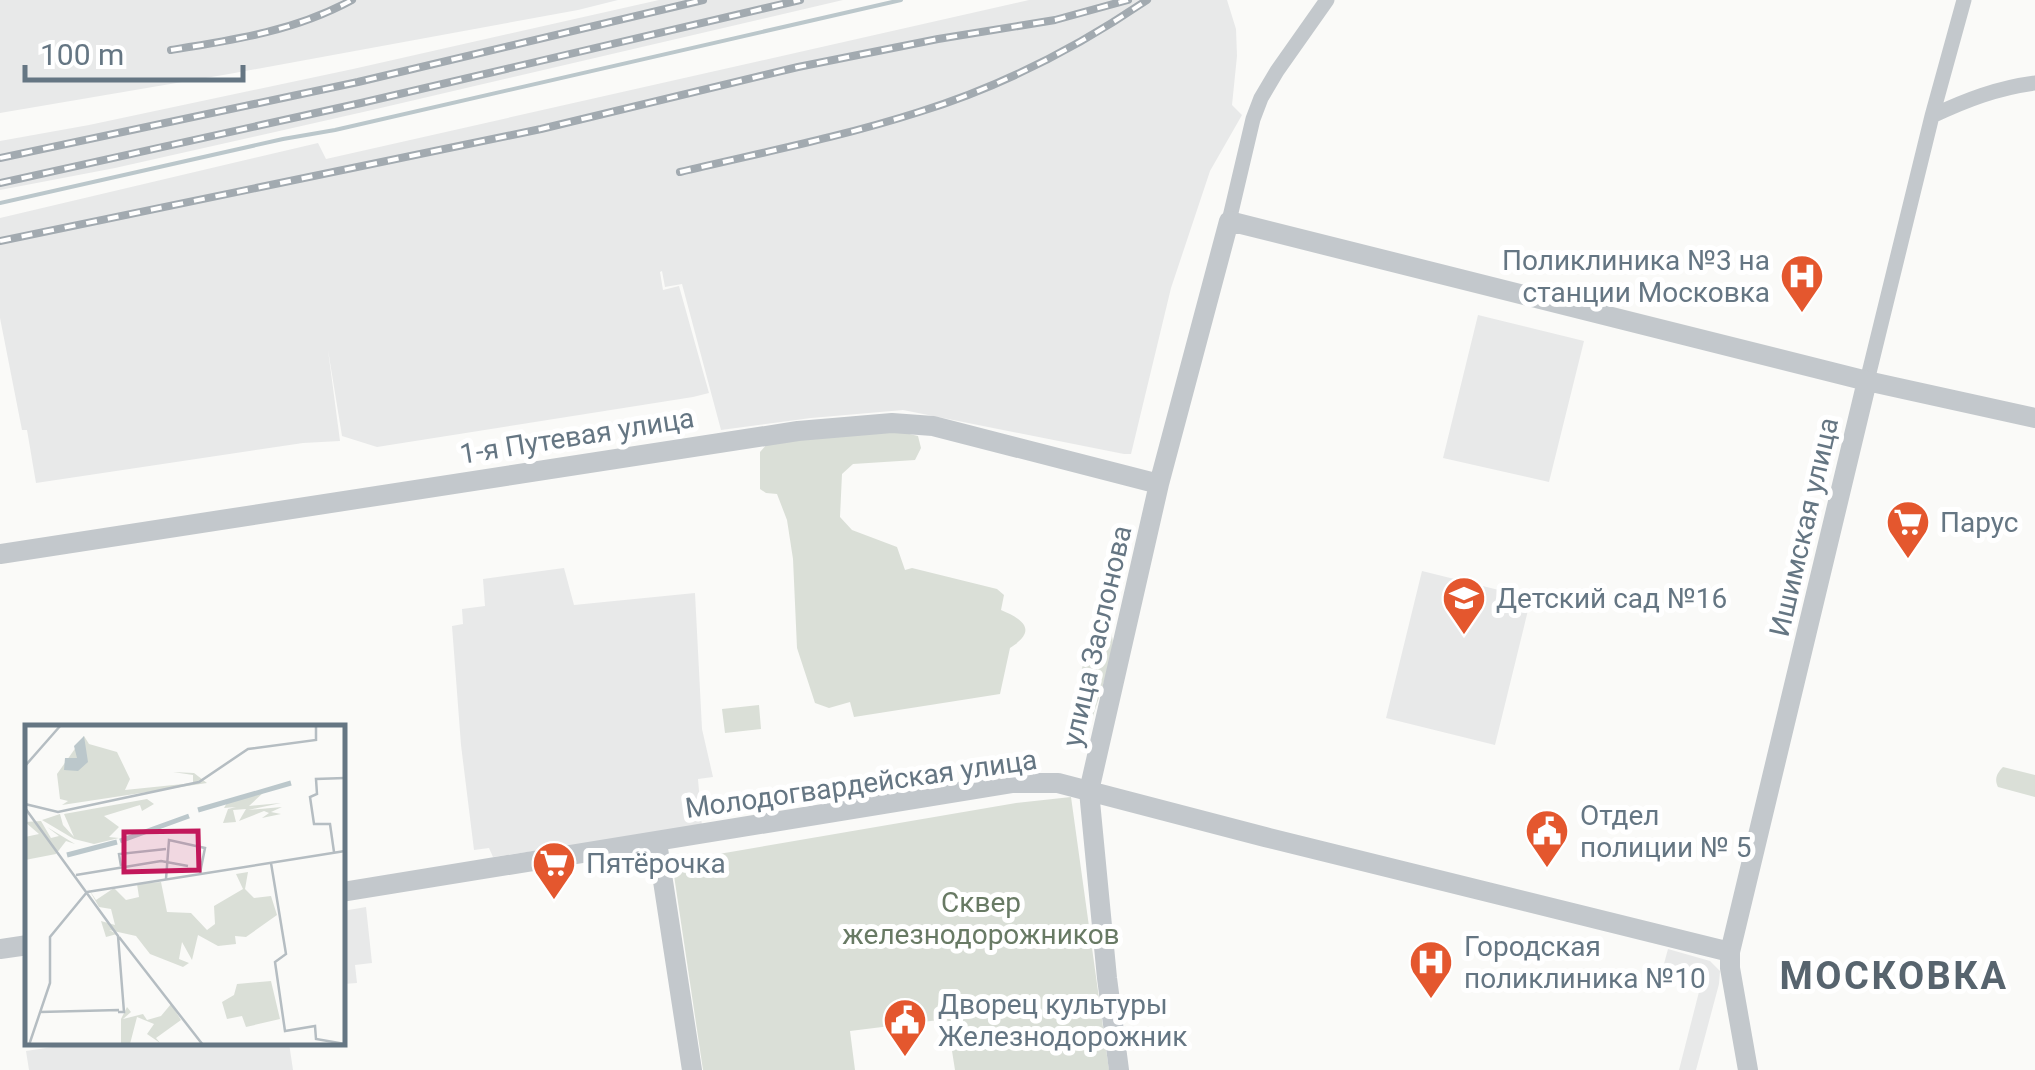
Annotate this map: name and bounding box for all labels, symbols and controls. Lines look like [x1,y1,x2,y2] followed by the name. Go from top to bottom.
[25,20,242,82] scale bar
[40,37,124,72] text: 100 m
[1502,244,1770,309] place label: Поликлиника №3 на станции Московка
[1779,253,1825,314] hospital icon: Поликлиника №3 на станции Московка
[458,401,696,471] street label: 1-я Путевая улица
[1763,414,1845,640] street label: Ишимская улица
[1885,499,1931,560] supermarket icon: Парус
[1940,506,2019,539] place label: Парус
[1056,522,1138,750] street label: улица Заслонова
[1441,575,1487,636] school or university icon: Детский сад №16
[1496,582,1727,615] place label: Детский сад №16
[25,725,345,1045] inset map
[683,743,1039,825] street label: Молодогвардейская улица
[1580,799,1752,864] place label: Отдел полиции № 5
[1524,808,1570,869] public building icon: Отдел полиции № 5
[531,840,577,901] supermarket icon: Пятёрочка
[586,847,726,880] place label: Пятёрочка
[842,886,1120,951] park label: Сквер железнодорожников
[1464,930,1706,995] place label: Городская поликлиника №10
[1408,939,1454,1000] hospital icon: Городская поликлиника №10
[1780,954,2008,998] district label: МОСКОВКА
[938,988,1187,1053] place label: Дворец культуры Железнодорожник
[882,997,928,1058] public building icon: Дворец культуры Железнодорожник

